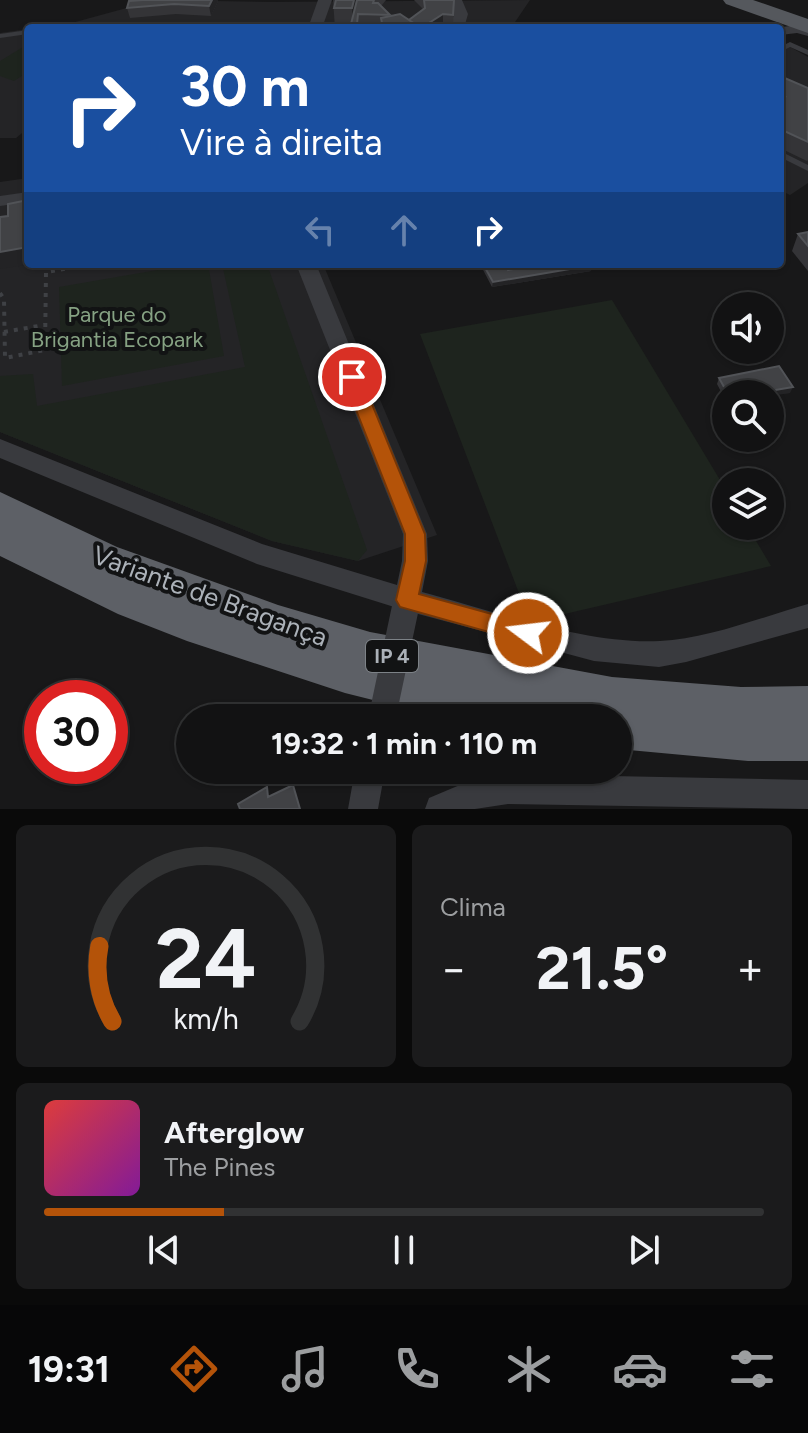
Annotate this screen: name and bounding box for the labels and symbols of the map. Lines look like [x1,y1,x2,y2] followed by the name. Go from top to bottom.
[31,301,204,353] park label: Parque do Brigantia Ecopark
[318,343,386,411] pin
[88,539,332,653] street label: Variante de Bragança
[486,591,570,675] position arrow
[366,640,418,672] road number: IP 4
[24,680,128,784] speed limit sign: 30

